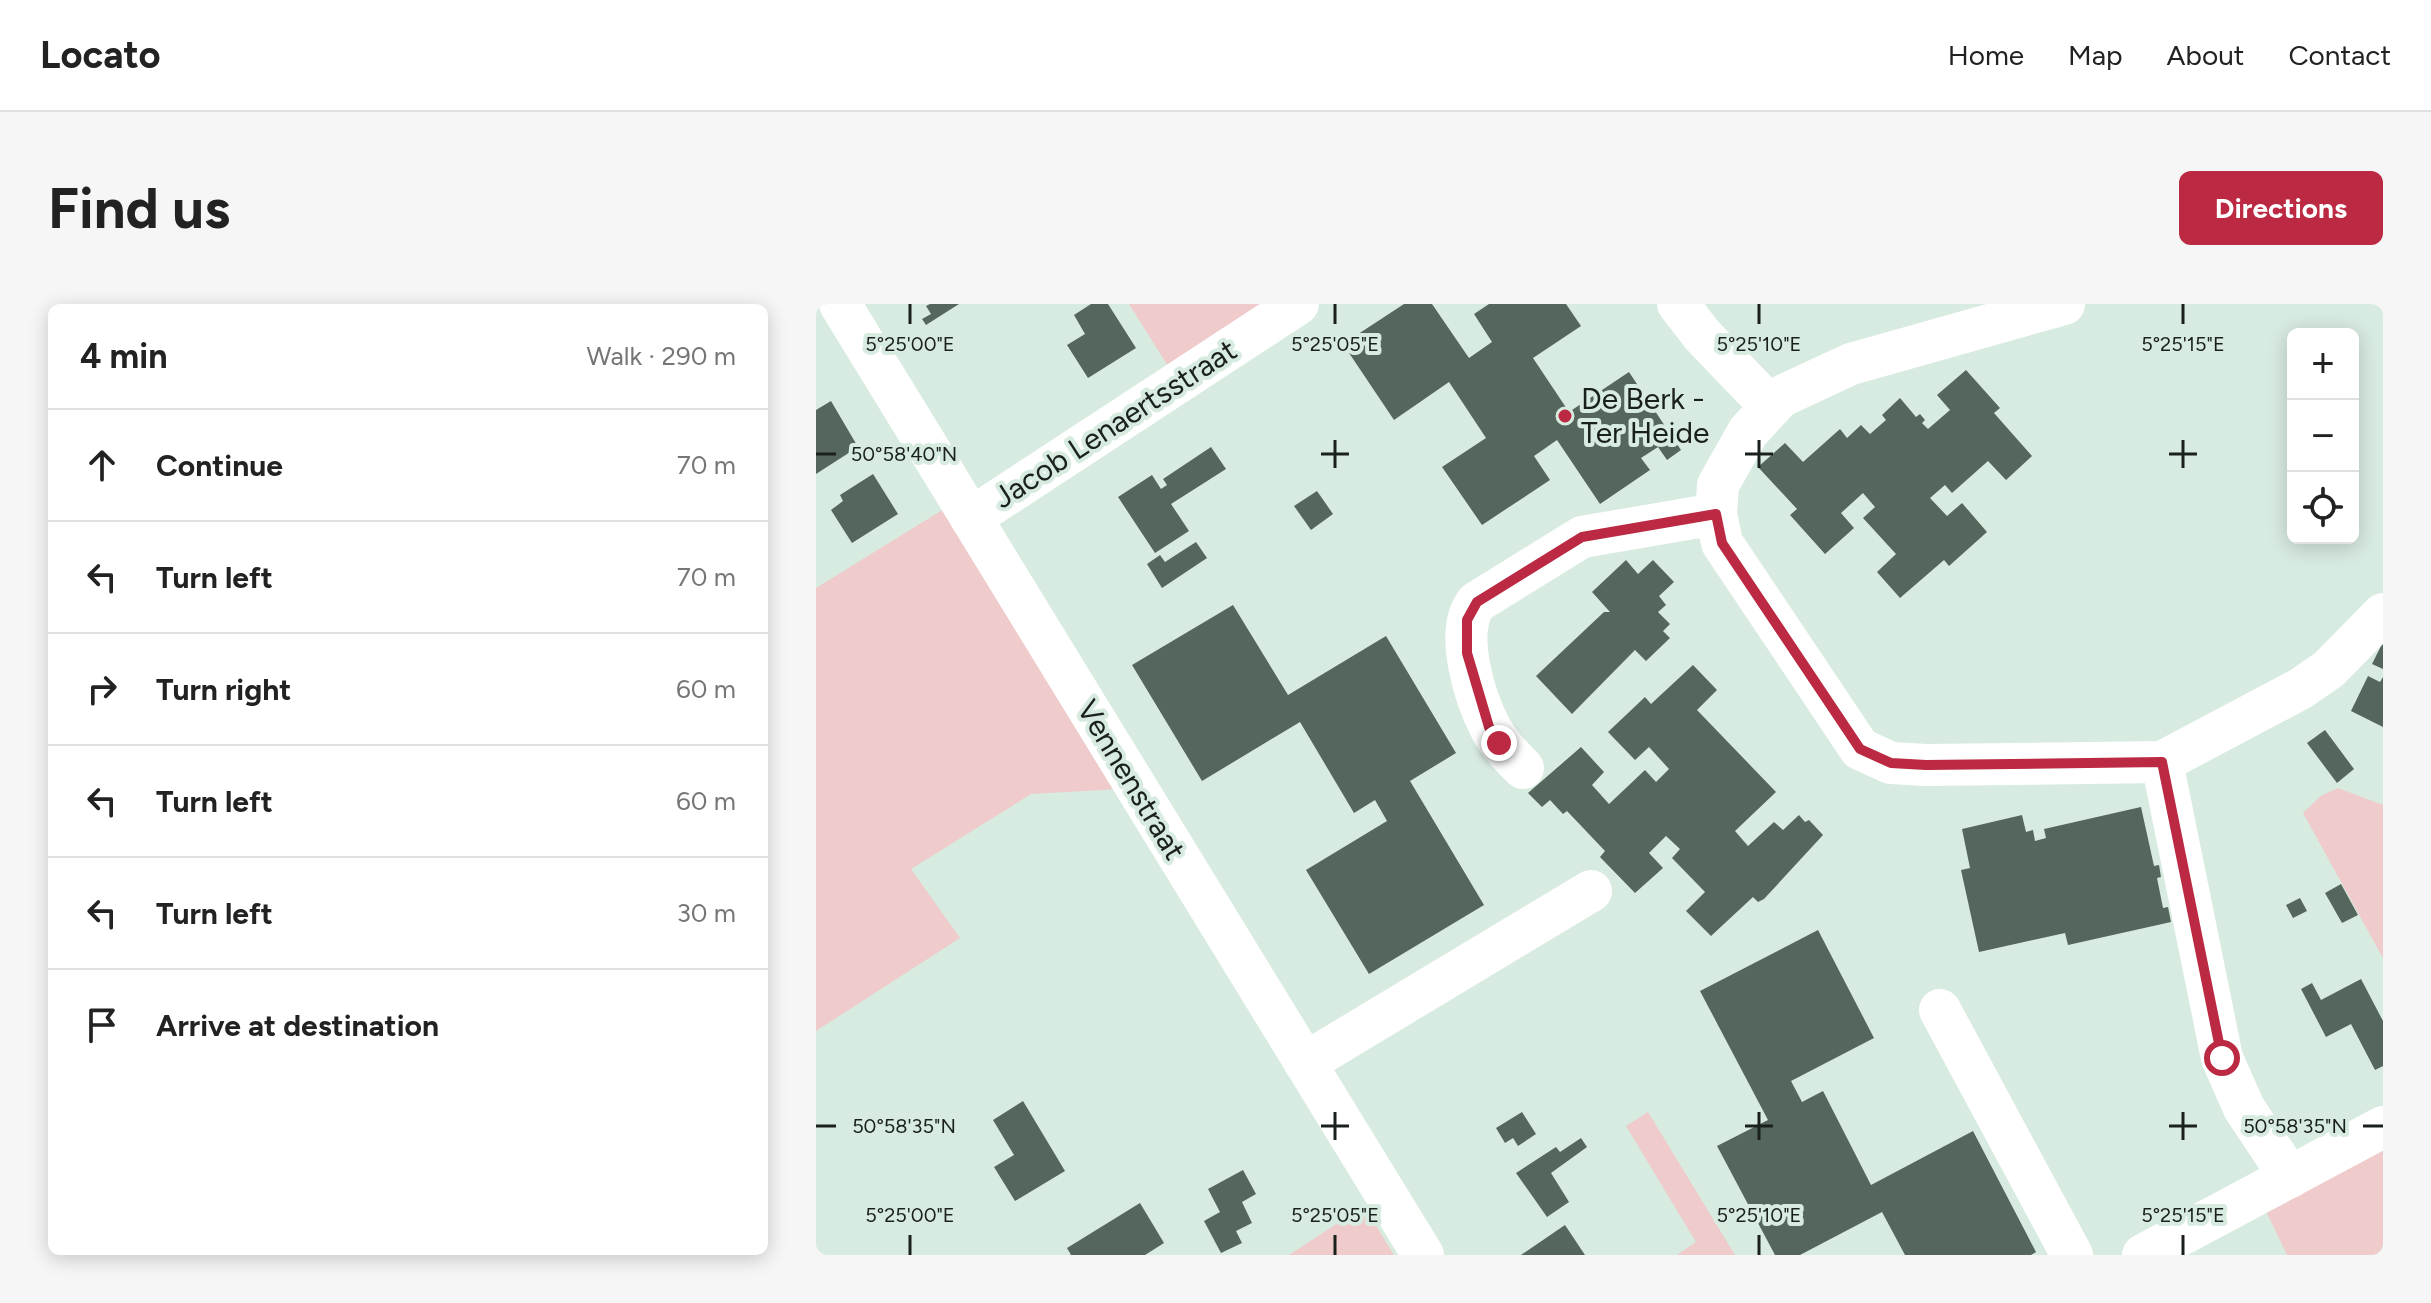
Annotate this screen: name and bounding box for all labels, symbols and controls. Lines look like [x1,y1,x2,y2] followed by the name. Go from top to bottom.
[40,32,161,78] text: Locato
[1948,38,2024,72] text: Home
[2068,38,2123,72] text: Map
[2167,38,2244,72] text: About
[2288,38,2391,72] text: Contact
[2179,171,2383,245] button: Directions
[48,175,230,242] text: Find us
[2287,328,2359,544] map controls
[2287,328,2359,400] button: +
[986,331,1243,516] street label: Jacob Lenaertsstraat
[865,332,955,356] text: 5°25'00"E
[1291,332,1379,356] text: 5°25'05"E
[1717,332,1801,356] text: 5°25'10"E
[2141,332,2225,356] text: 5°25'15"E
[80,336,167,377] text: 4 min
[587,340,736,372] text: Walk · 290 m
[1581,380,1709,451] place label: De Berk - Ter Heide
[2287,400,2359,472] button: −
[1556,407,1574,425] marker: De Berk - Ter Heide
[851,442,957,466] text: 50°58'40"N
[80,443,124,487] icon: ahead
[156,447,283,484] text: Continue
[677,449,736,481] text: 70 m
[2287,472,2359,544] button: locate
[80,555,124,599] icon: left
[156,559,273,596] text: Turn left
[677,561,736,593] text: 70 m
[80,667,124,711] icon: right
[156,671,291,708] text: Turn right
[676,673,736,705] text: 60 m
[1069,693,1194,866] street label: Vennenstraat
[1481,725,1517,761] route end
[80,779,124,823] icon: left
[156,783,273,820] text: Turn left
[676,785,736,817] text: 60 m
[80,891,124,935] icon: left
[156,895,273,932] text: Turn left
[677,897,736,929] text: 30 m
[80,1003,124,1047] icon: arrive
[156,1007,439,1044] text: Arrive at destination
[2204,1040,2240,1076] route start
[852,1114,956,1138] text: 50°58'35"N
[2243,1114,2347,1138] text: 50°58'35"N
[865,1203,955,1227] text: 5°25'00"E
[1291,1203,1379,1227] text: 5°25'05"E
[1717,1203,1801,1227] text: 5°25'10"E
[2141,1203,2225,1227] text: 5°25'15"E

